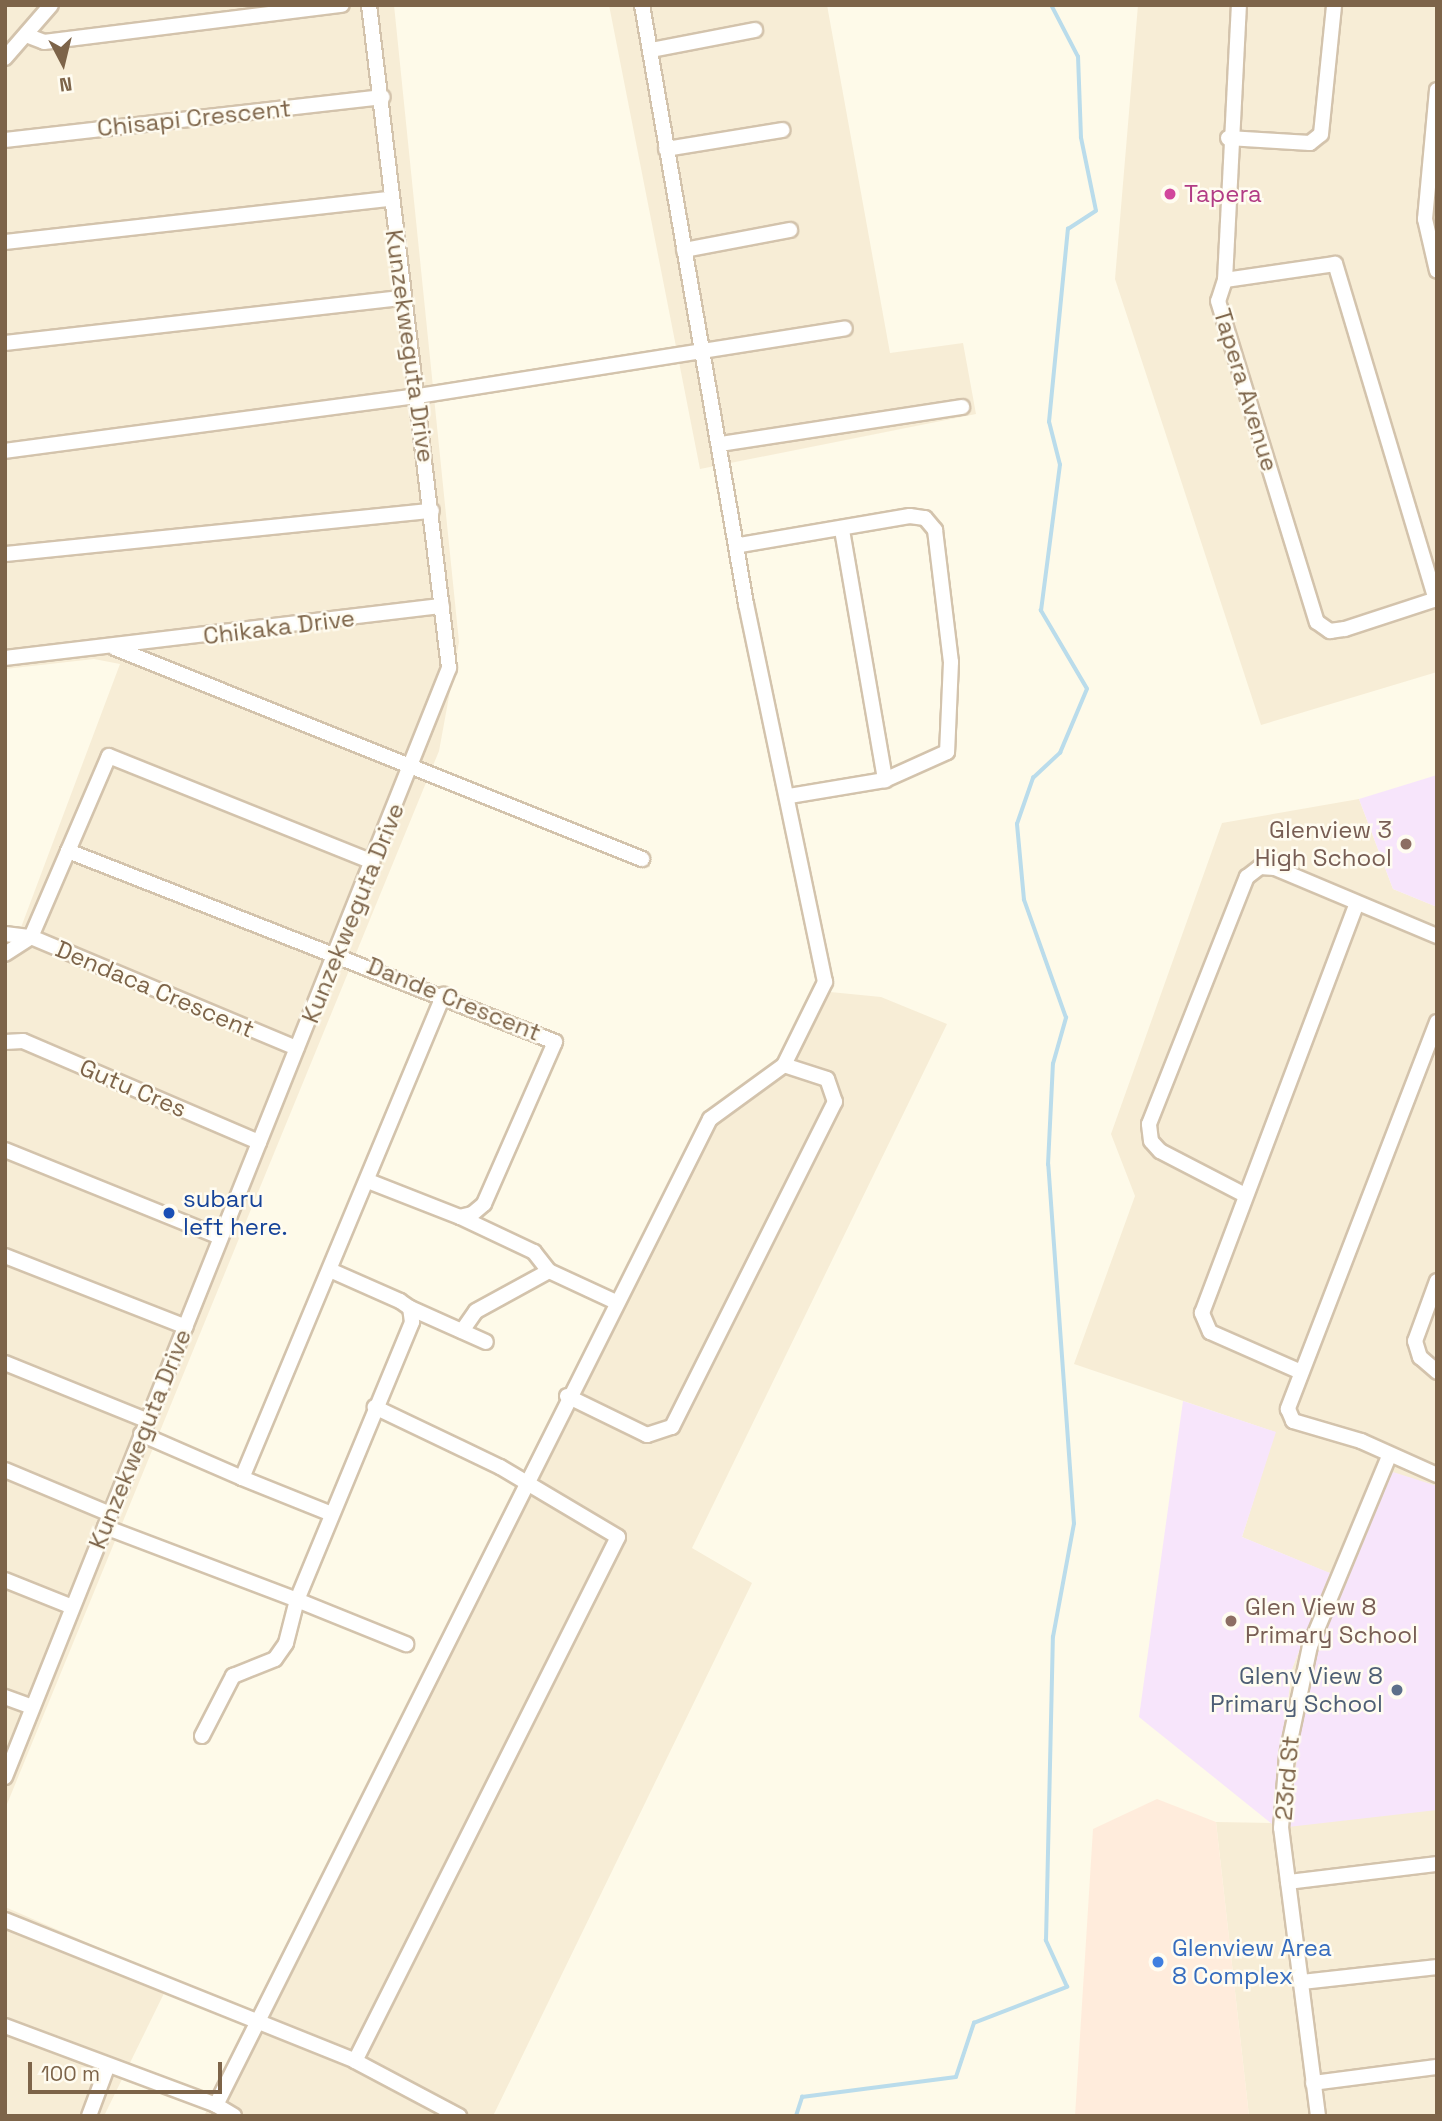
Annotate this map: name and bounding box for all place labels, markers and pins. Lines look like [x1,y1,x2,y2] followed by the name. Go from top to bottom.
[1184,180,1262,208] place label: Tapera
[1162,186,1178,202] marker: Tapera
[1255,816,1392,872] place label: Glenview 3 High School
[1398,836,1414,852] marker: Glenview 3 High School
[183,1185,288,1241] place label: subaru left here.
[161,1205,177,1221] marker: subaru left here.
[1245,1593,1418,1649] place label: Glen View 8 Primary School
[1223,1613,1239,1629] marker: Glen View 8 Primary School
[1210,1662,1383,1718] place label: Glenv View 8 Primary School
[1389,1682,1405,1698] marker: Glenv View 8 Primary School
[1172,1934,1332,1990] place label: Glenview Area 8 Complex
[1150,1954,1166,1970] marker: Glenview Area 8 Complex

